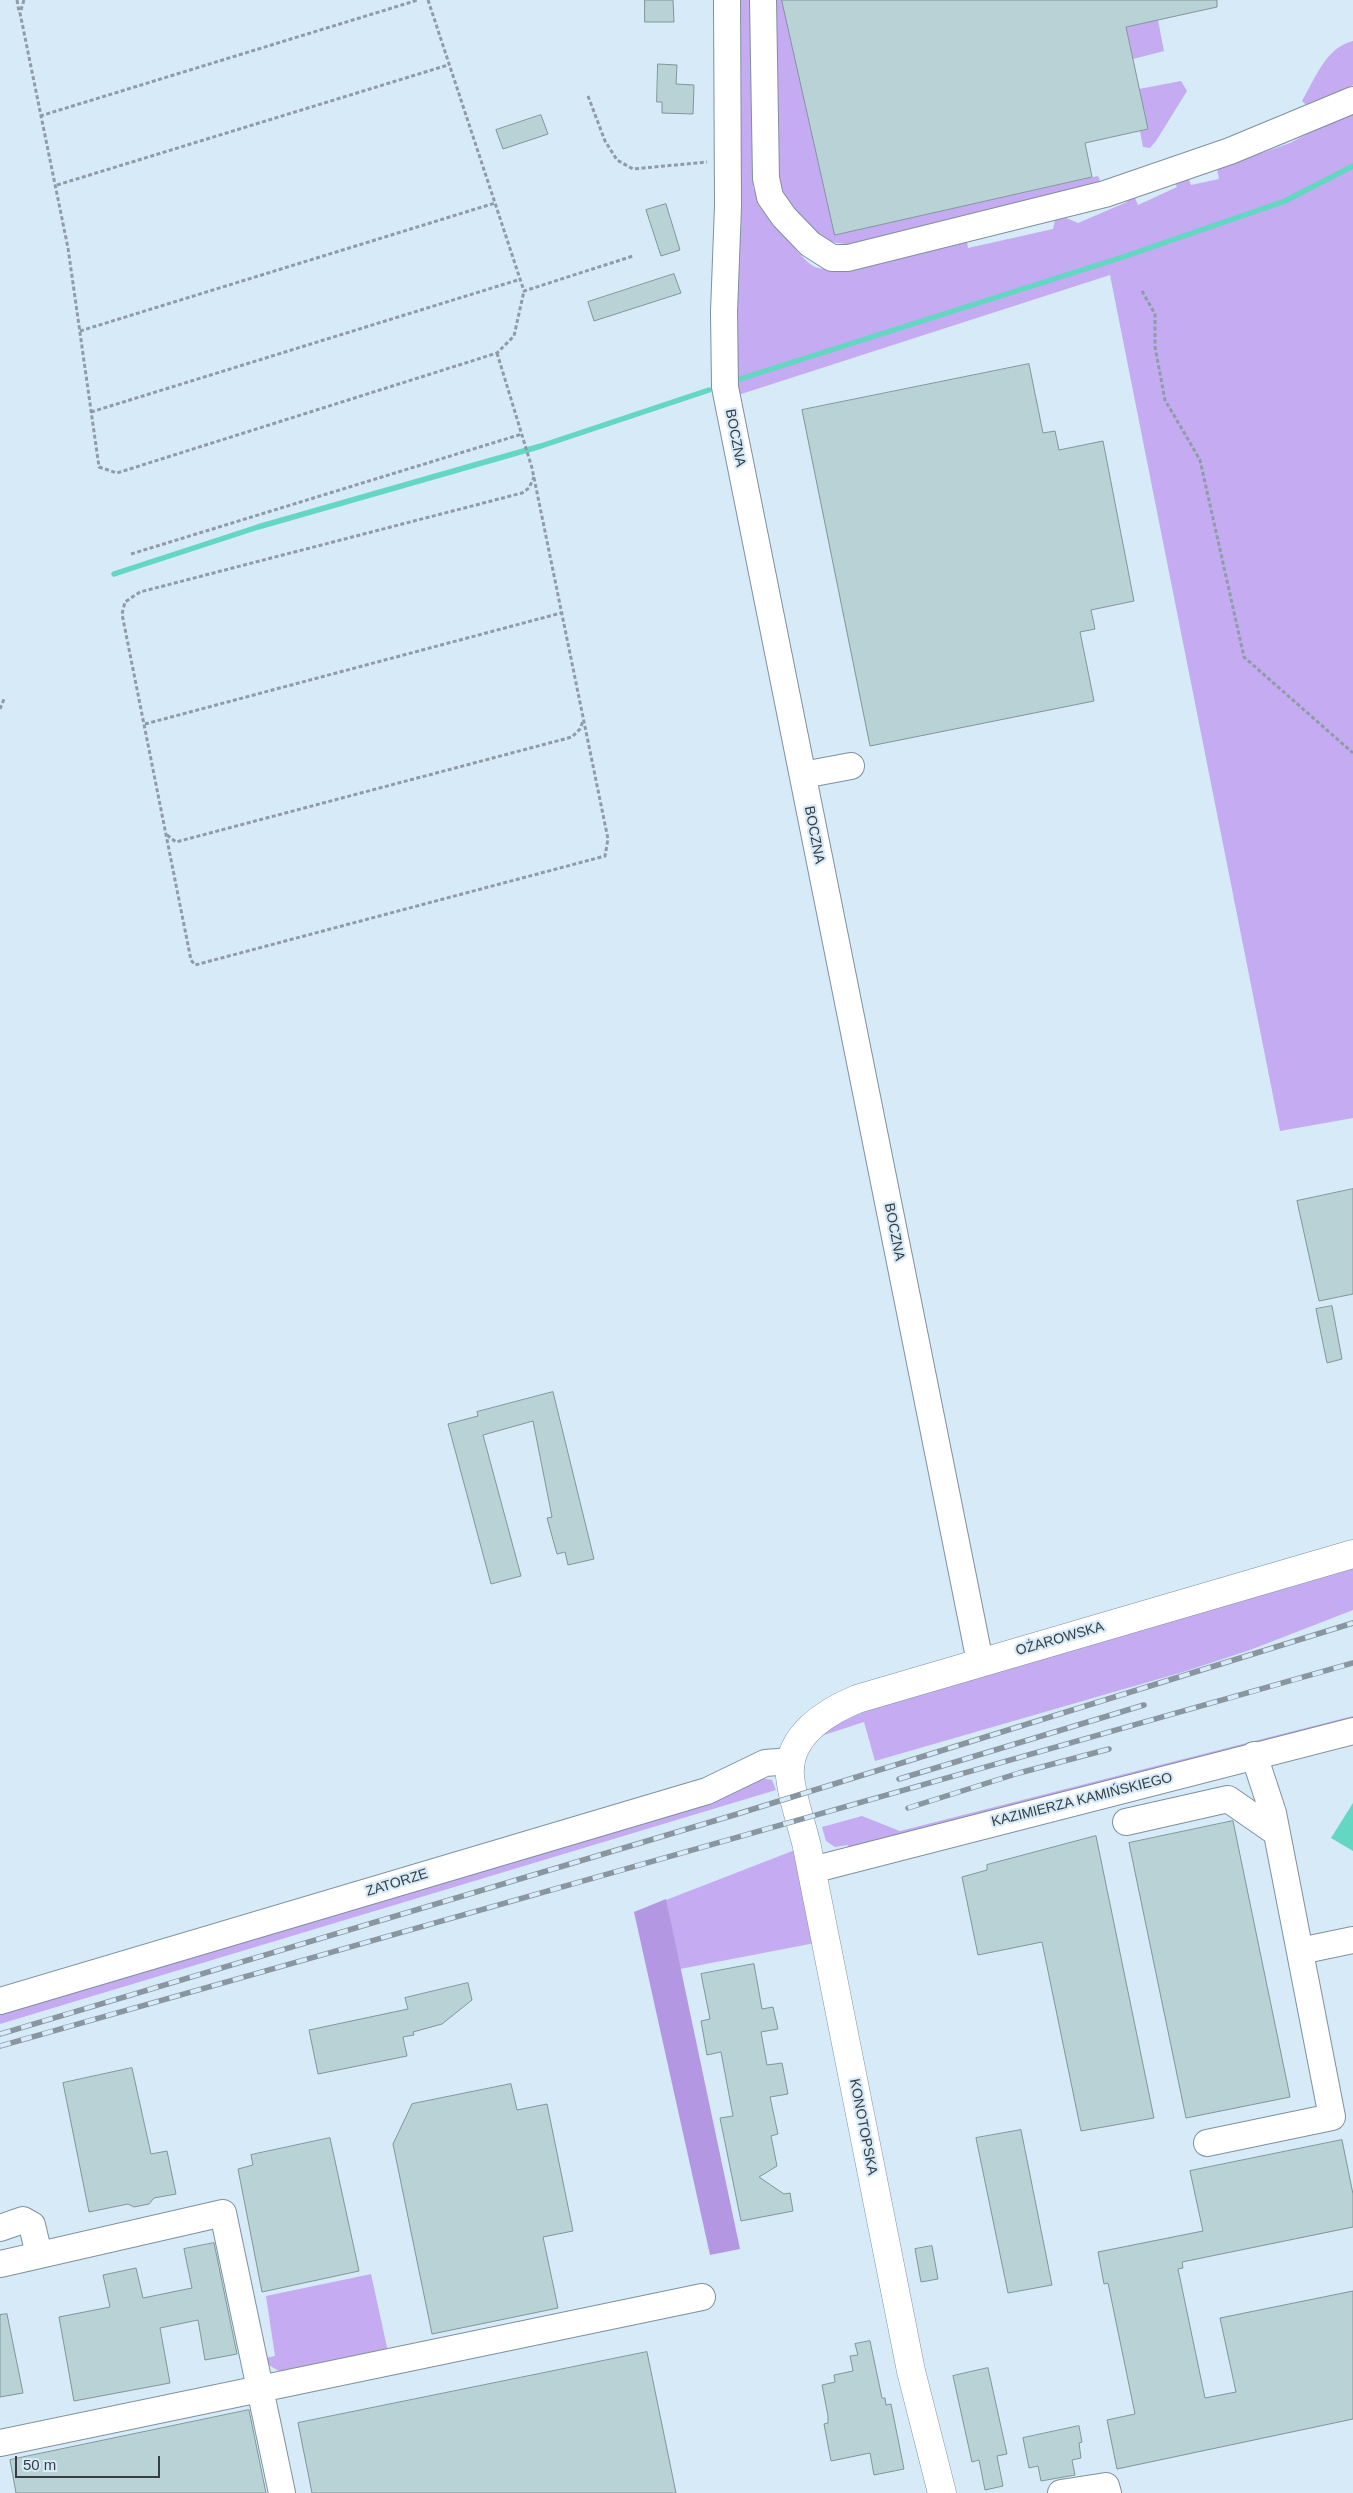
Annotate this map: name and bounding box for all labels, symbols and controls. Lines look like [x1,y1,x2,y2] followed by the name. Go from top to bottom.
[721,408,749,468] street label: BOCZNA
[800,805,828,865] street label: BOCZNA
[880,1202,908,1262] street label: BOCZNA
[1014,1618,1106,1660] street label: OŻAROWSKA
[990,1769,1174,1831] street label: KAZIMIERZA KAMIŃSKIEGO
[364,1866,430,1900] street label: ZATORZE
[845,2077,881,2177] street label: KONOTOPSKA
[18,2446,162,2478] scale bar
[23,2456,56,2473] text: 50 m

